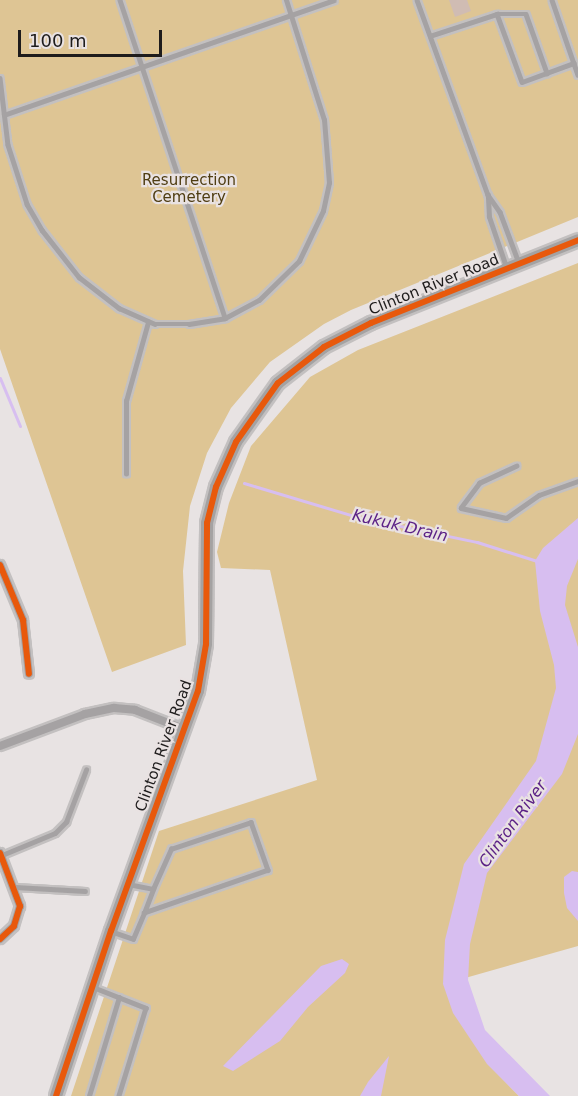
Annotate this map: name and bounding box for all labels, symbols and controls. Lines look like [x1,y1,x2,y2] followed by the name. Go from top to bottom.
[21,18,165,56] scale bar
[29,30,87,51] text: 100 m
[142,171,236,206] park label: Resurrection Cemetery
[366,251,502,319] street label: Clinton River Road
[350,506,450,546] water label: Kukuk Drain
[132,678,196,814] street label: Clinton River Road
[475,777,551,871] water label: Clinton River

